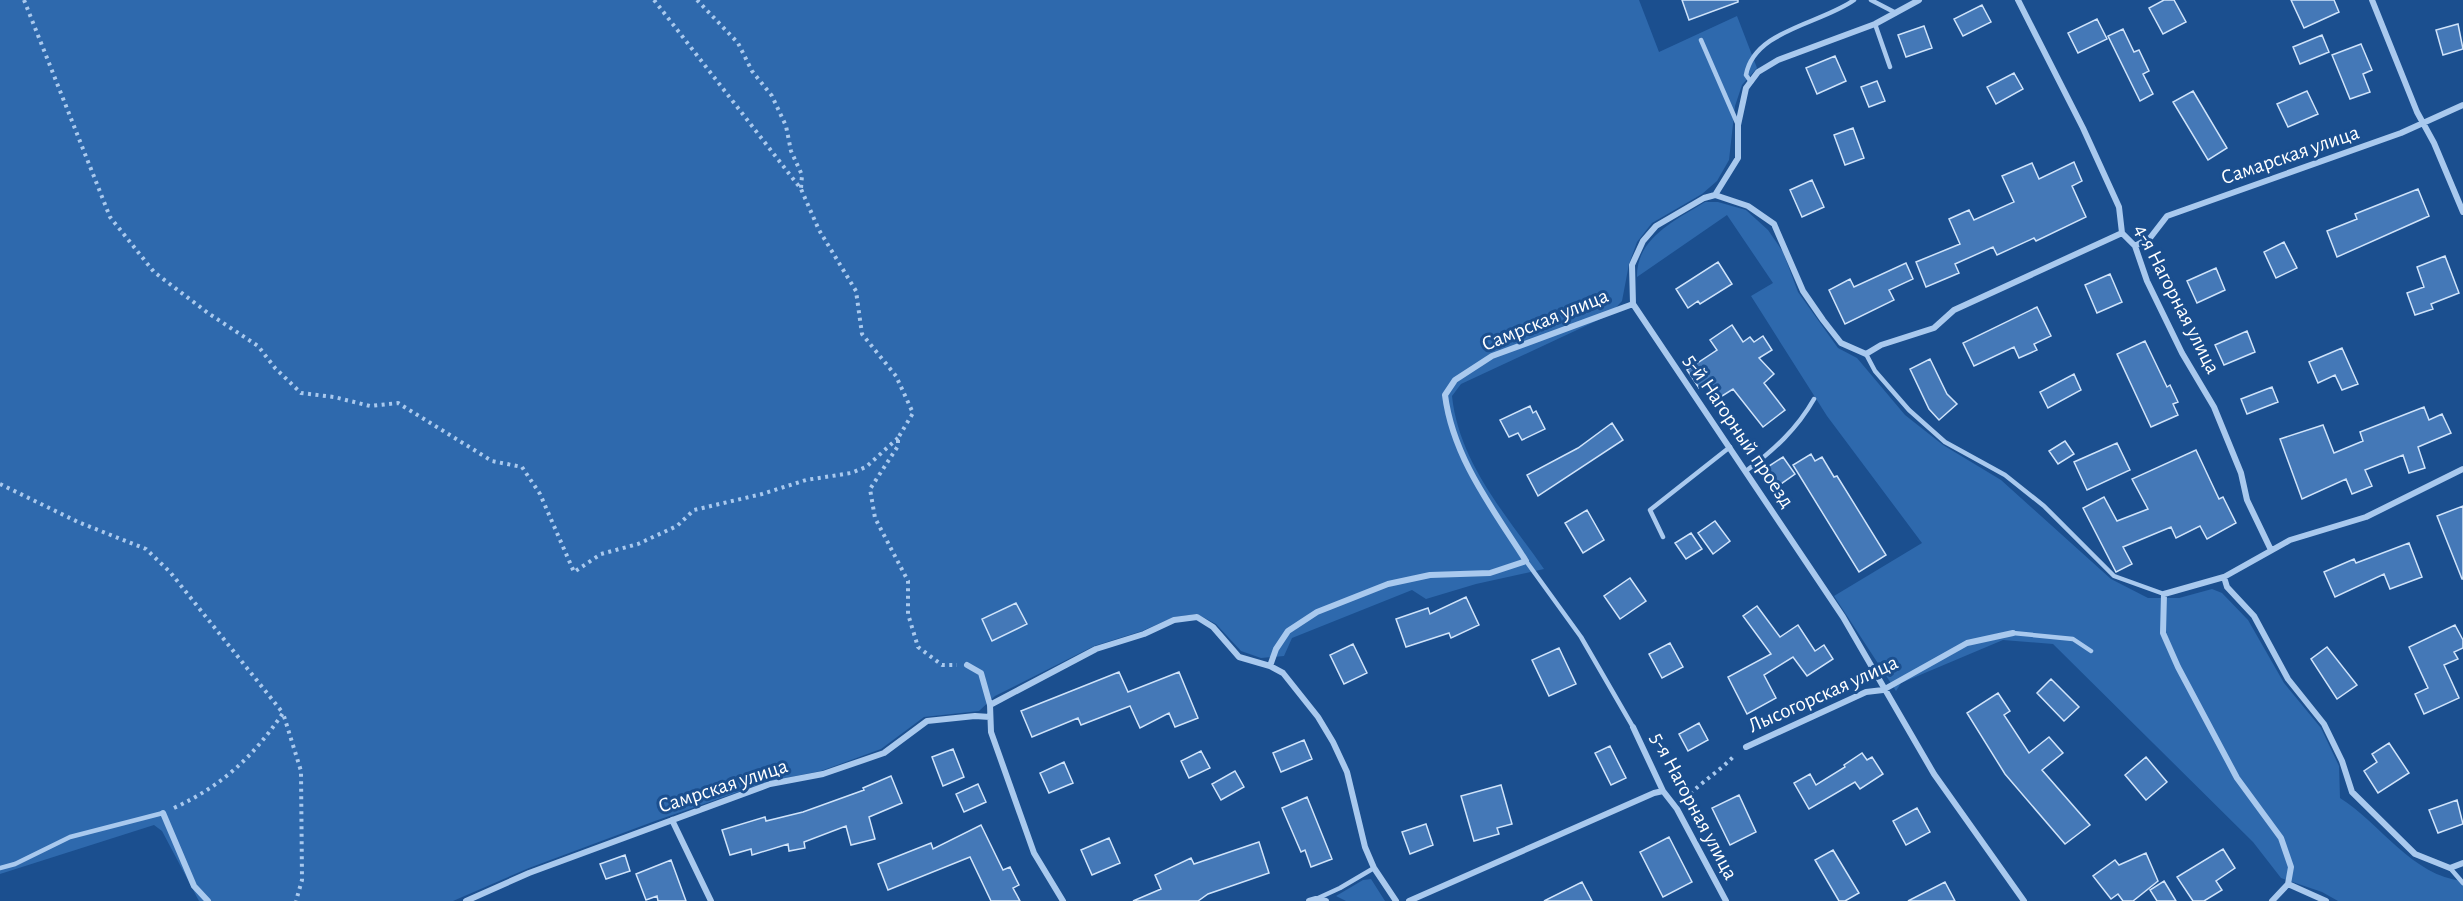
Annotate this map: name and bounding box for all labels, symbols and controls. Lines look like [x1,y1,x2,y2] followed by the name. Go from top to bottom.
[2218,121,2362,188] street label: Самарская улица
[2130,221,2224,378] street label: 4-я Нагорная улица
[1479,285,1612,355] street label: Самрская улица
[1680,351,1798,511] street label: 5-й Нагорный проезд
[1745,651,1901,736] street label: Лысогорская улица
[1646,729,1742,883] street label: 5-я Нагорная улица
[656,755,791,817] street label: Самрская улица

